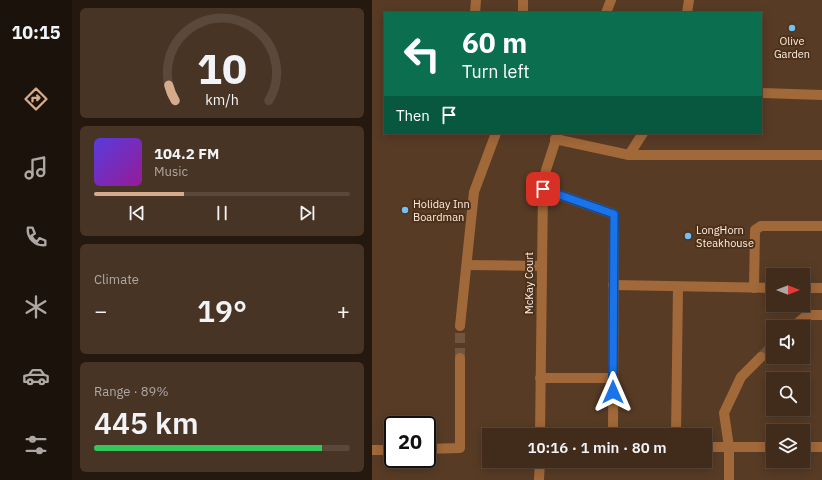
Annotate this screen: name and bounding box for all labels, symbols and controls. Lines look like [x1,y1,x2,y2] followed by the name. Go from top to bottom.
[11,21,61,44] text: 10:15
[787,23,797,33] marker: Olive Garden
[462,24,527,61] text: 60 m
[396,28,448,80] icon: left
[774,34,810,61] place label: Olive Garden
[197,41,247,95] text: 10
[462,60,530,83] text: Turn left
[22,85,50,113] icon: directions
[205,90,239,109] text: km/h
[438,104,460,126] icon: arrive
[396,106,430,125] text: Then
[154,144,219,163] text: 104.2 FM
[22,154,50,182] icon: music
[154,163,188,180] text: Music
[526,172,560,206] pin
[532,178,554,200] icon: arrive
[413,197,470,224] place label: Holiday Inn Boardman
[126,202,148,224] icon: previous
[211,202,233,224] icon: pause
[296,202,318,224] icon: next
[400,205,410,215] marker: Holiday Inn Boardman
[22,223,50,251] icon: phone
[696,223,754,250] place label: LongHorn Steakhouse
[683,231,693,241] marker: LongHorn Steakhouse
[522,252,536,314] street label: McKay Court
[766,268,810,312] north arrow
[766,268,810,468] map controls
[94,271,139,288] text: Climate
[197,291,247,330] text: 19°
[22,293,50,321] icon: climate
[94,296,107,325] text: −
[337,296,350,325] text: +
[766,320,810,364] button: sound
[22,362,50,390] icon: car
[592,371,634,413] position arrow
[766,372,810,416] button: search
[94,383,168,400] text: Range · 89%
[94,403,199,442] text: 445 km
[384,416,436,468] speed limit sign: 20
[766,424,810,468] button: layers
[22,431,50,459] icon: filters
[527,438,667,457] text: 10:16 · 1 min · 80 m

